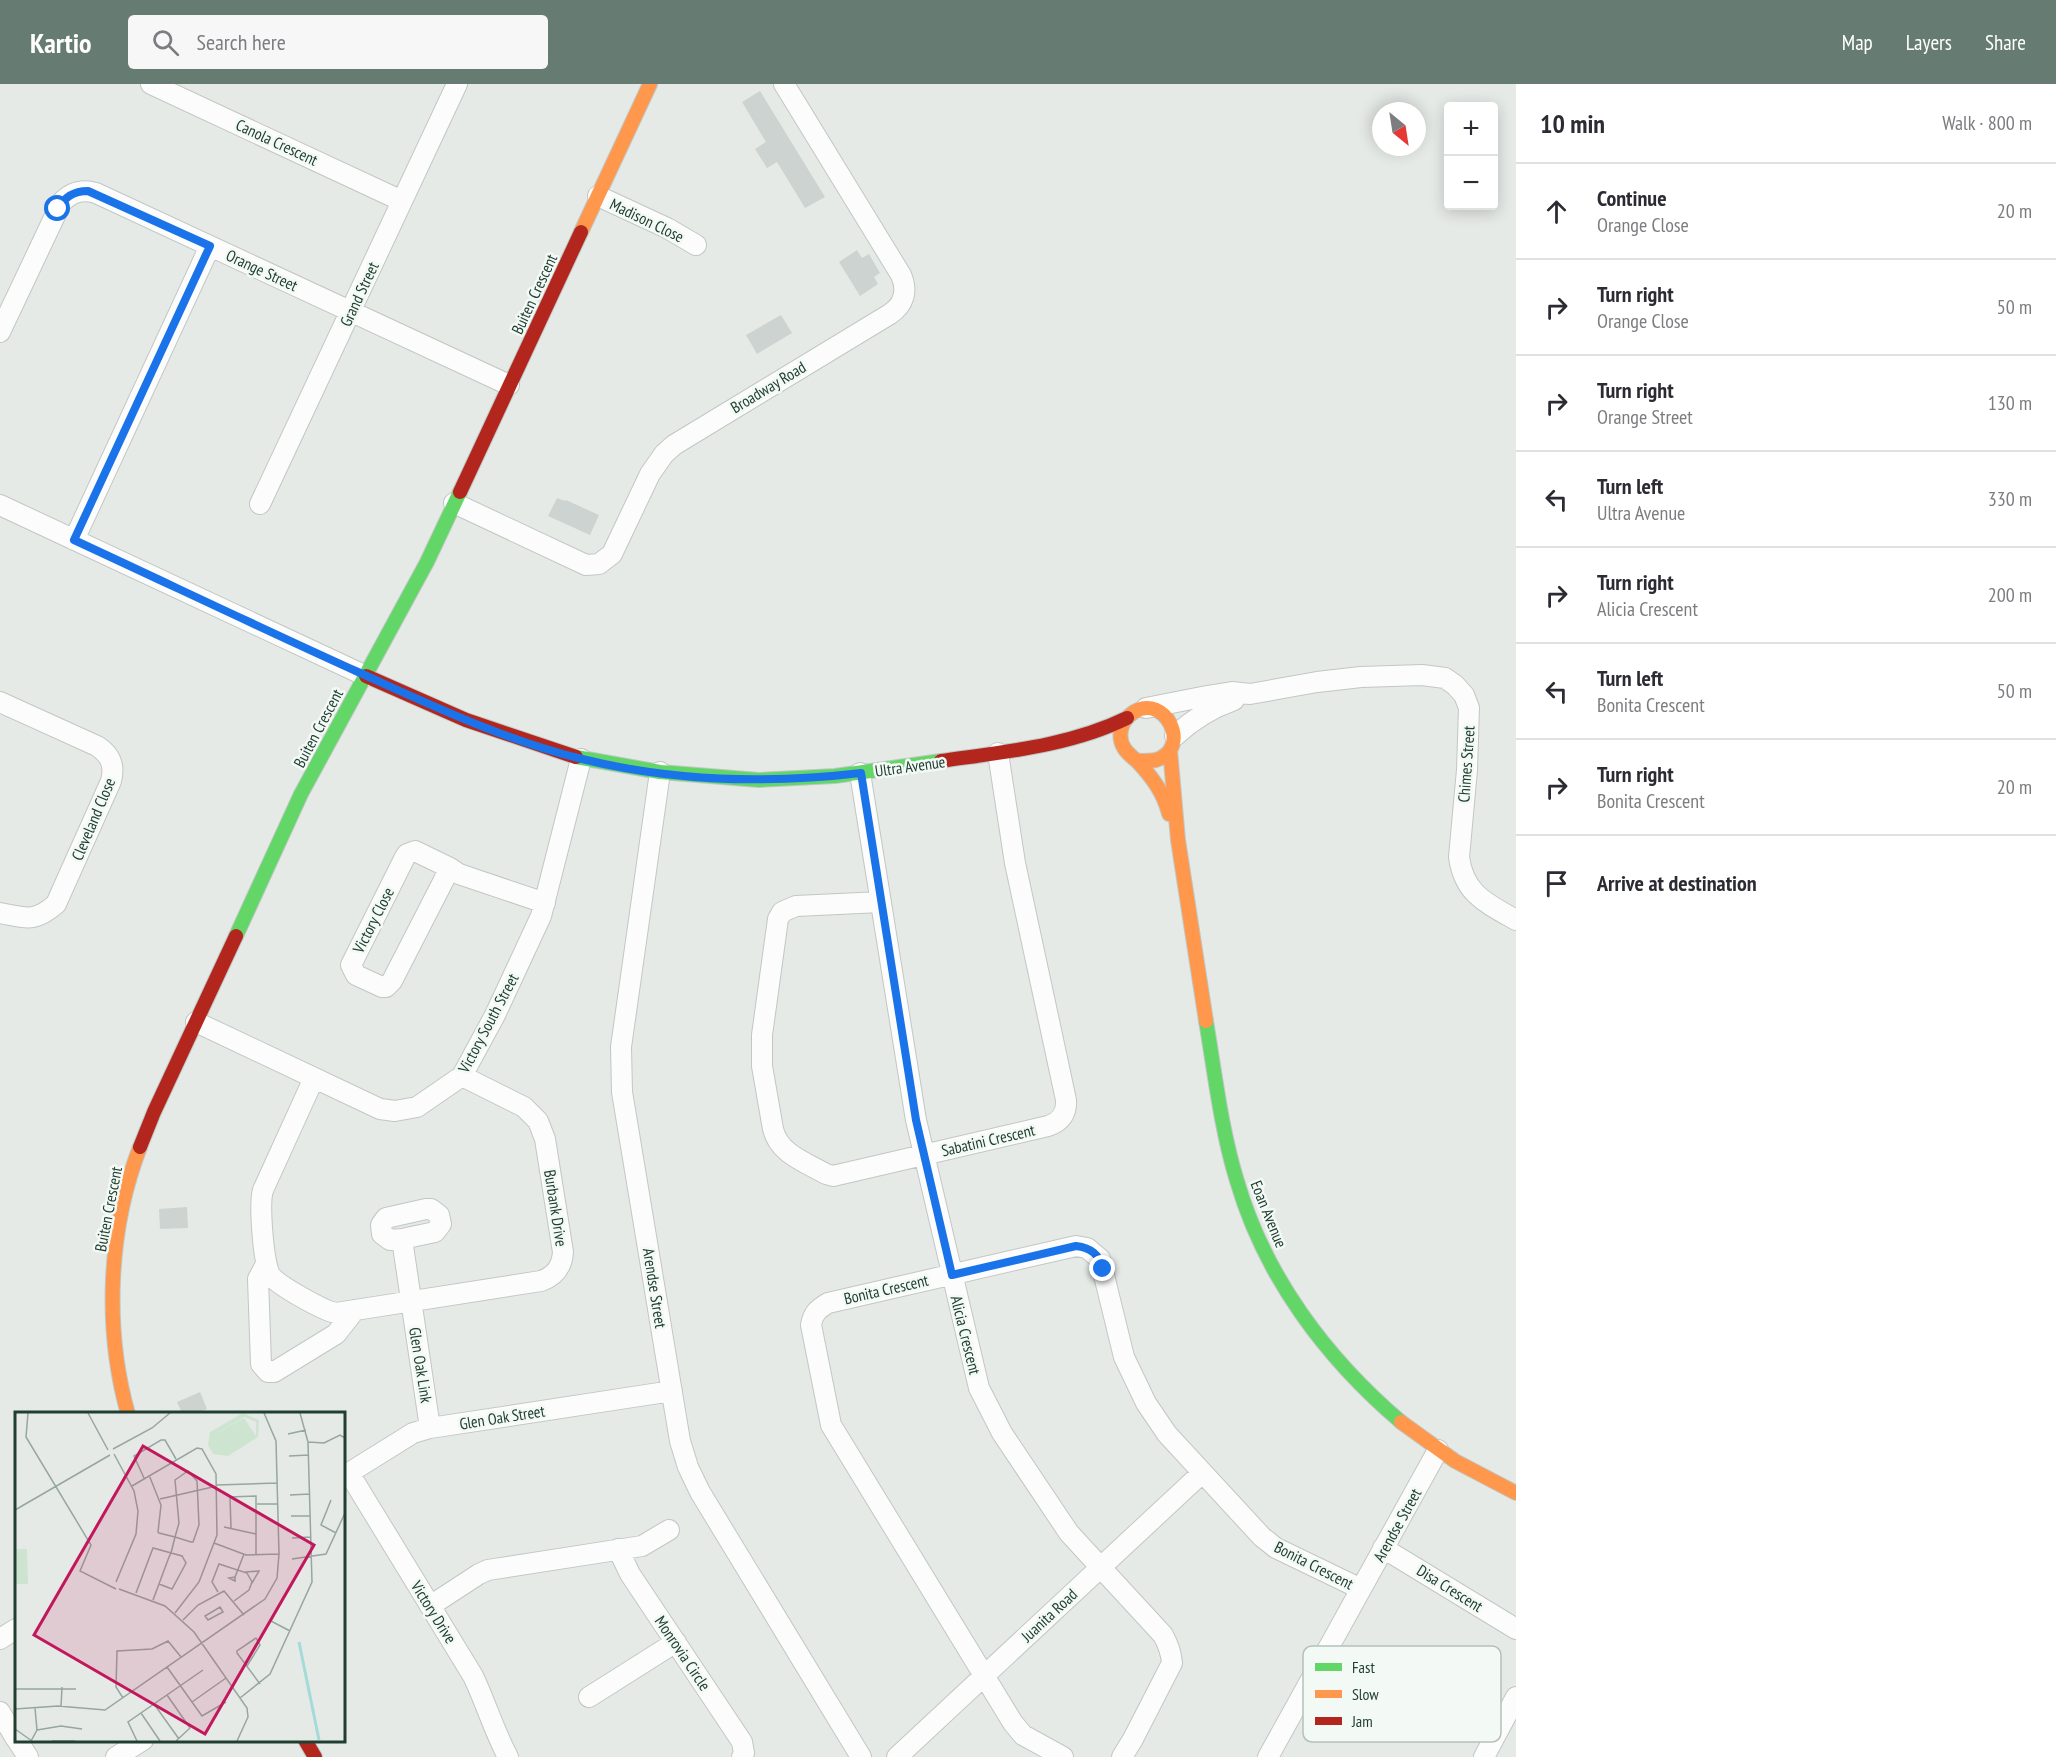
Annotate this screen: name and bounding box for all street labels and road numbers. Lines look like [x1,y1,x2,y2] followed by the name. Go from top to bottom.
[233,114,322,170] street label: Canola Crescent
[607,194,687,246] street label: Madison Close
[223,245,301,296] street label: Orange Street
[507,250,562,337] street label: Buiten Crescent
[335,258,383,330] street label: Grand Street
[727,357,809,417] street label: Broadway Road
[289,685,347,771] street label: Buiten Crescent
[1453,724,1479,803] street label: Chimes Street
[874,751,946,781] street label: Ultra Avenue
[67,775,119,863] street label: Cleveland Close
[348,884,398,957] street label: Victory Close
[453,969,523,1077] street label: Victory South Street
[939,1119,1037,1160] street label: Sabatini Crescent
[90,1164,126,1253] street label: Buiten Crescent
[540,1168,572,1248] street label: Burbank Drive
[1246,1178,1292,1250] street label: Eoan Avenue
[639,1246,671,1330] street label: Arendse Street
[842,1269,931,1308] street label: Bonita Crescent
[947,1293,986,1377] street label: Alicia Crescent
[405,1326,437,1405] street label: Glen Oak Link
[458,1400,547,1434] street label: Glen Oak Street
[1369,1484,1426,1565] street label: Arendse Street
[1271,1537,1357,1594] street label: Bonita Crescent
[1413,1560,1487,1616] street label: Disa Crescent
[406,1576,461,1647] street label: Victory Drive
[1016,1584,1081,1647] street label: Juanita Road
[651,1612,715,1694] street label: Monrovia Circle

